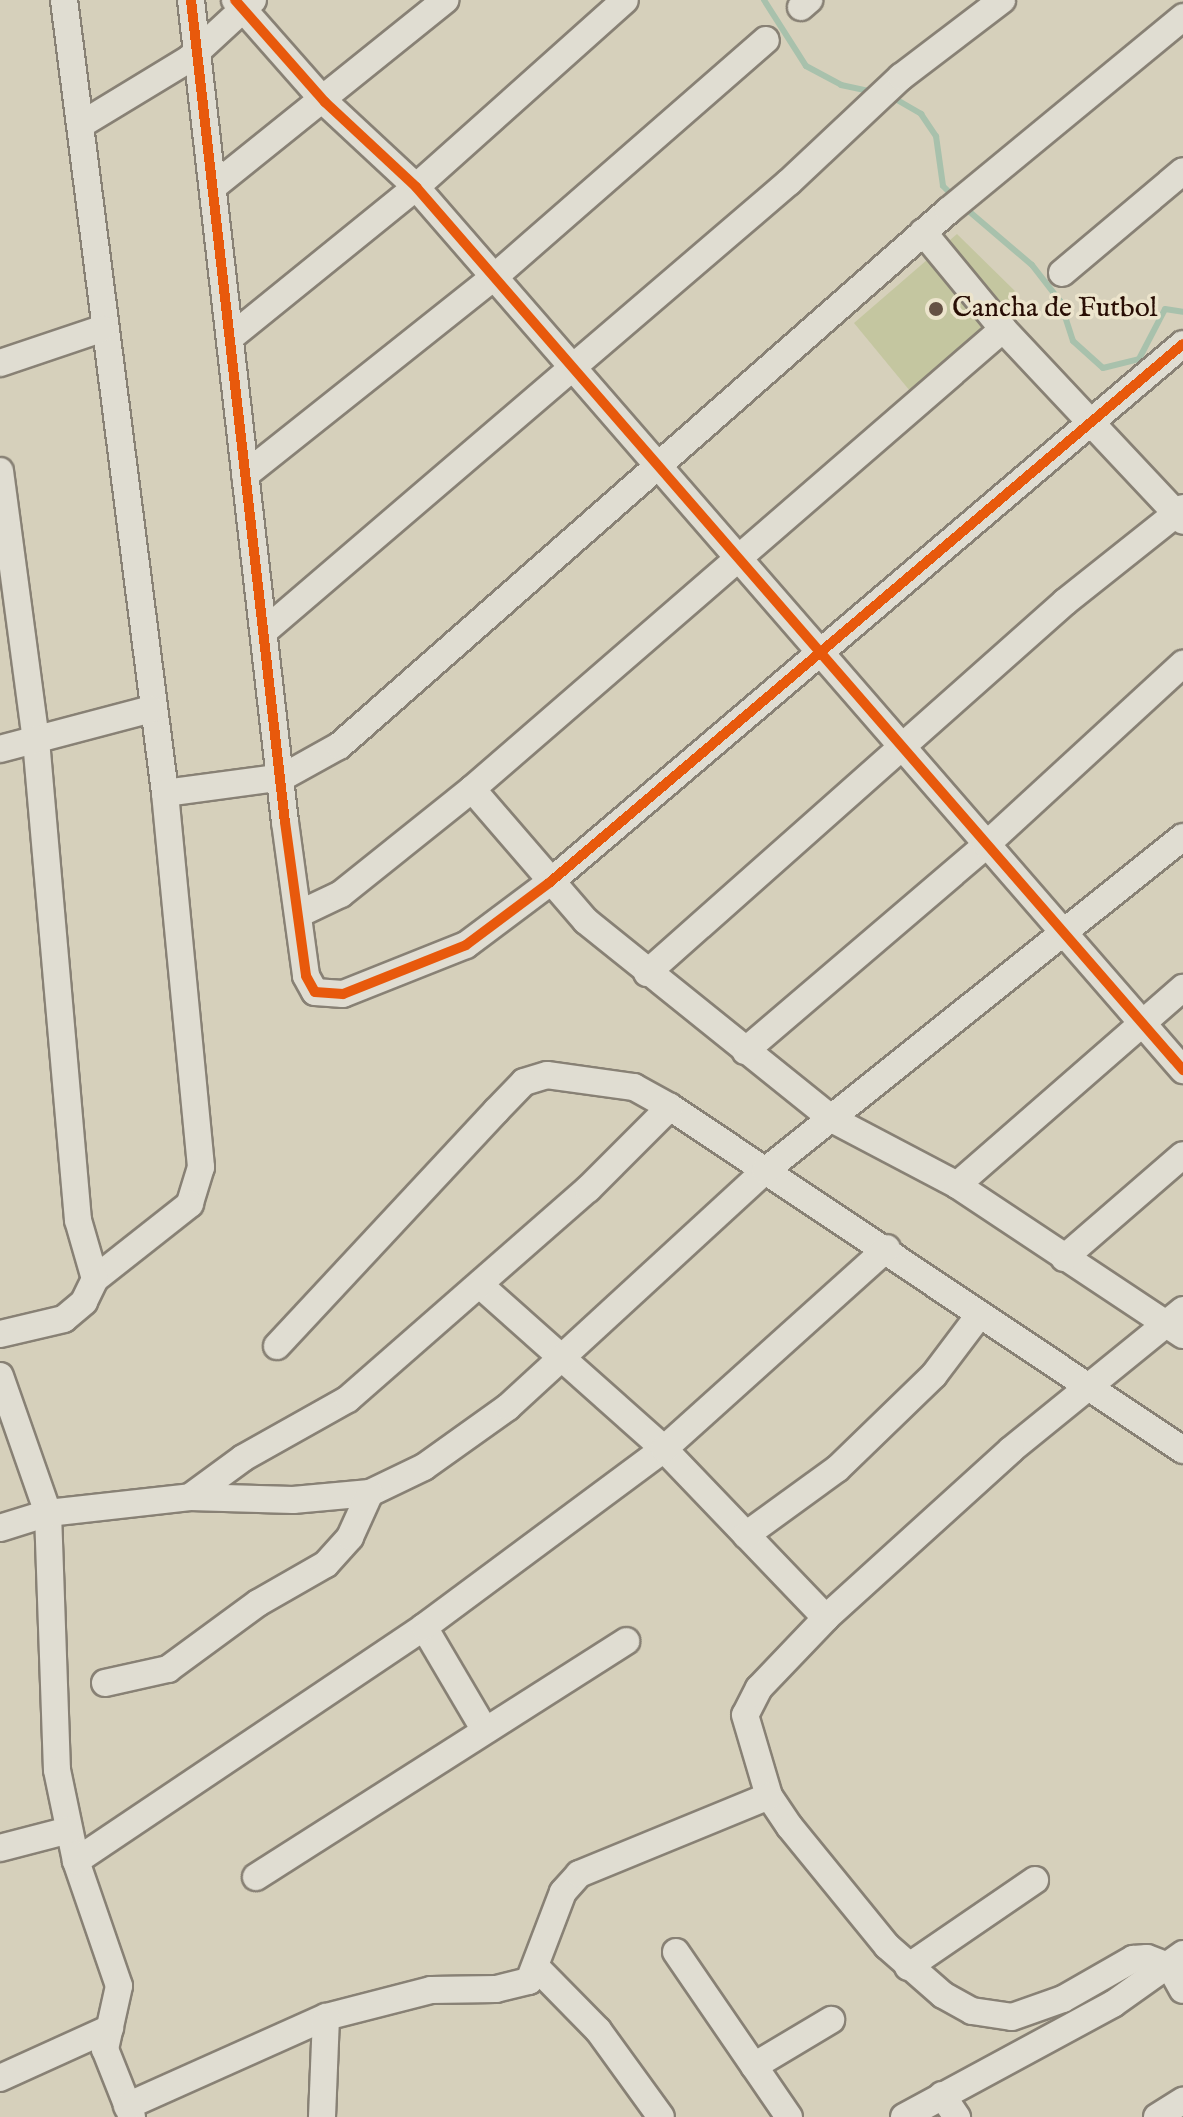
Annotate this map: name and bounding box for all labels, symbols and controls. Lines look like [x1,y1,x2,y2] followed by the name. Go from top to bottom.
[952,292,1157,326] place label: Cancha de Futbol
[927,300,945,318] marker: Cancha de Futbol

